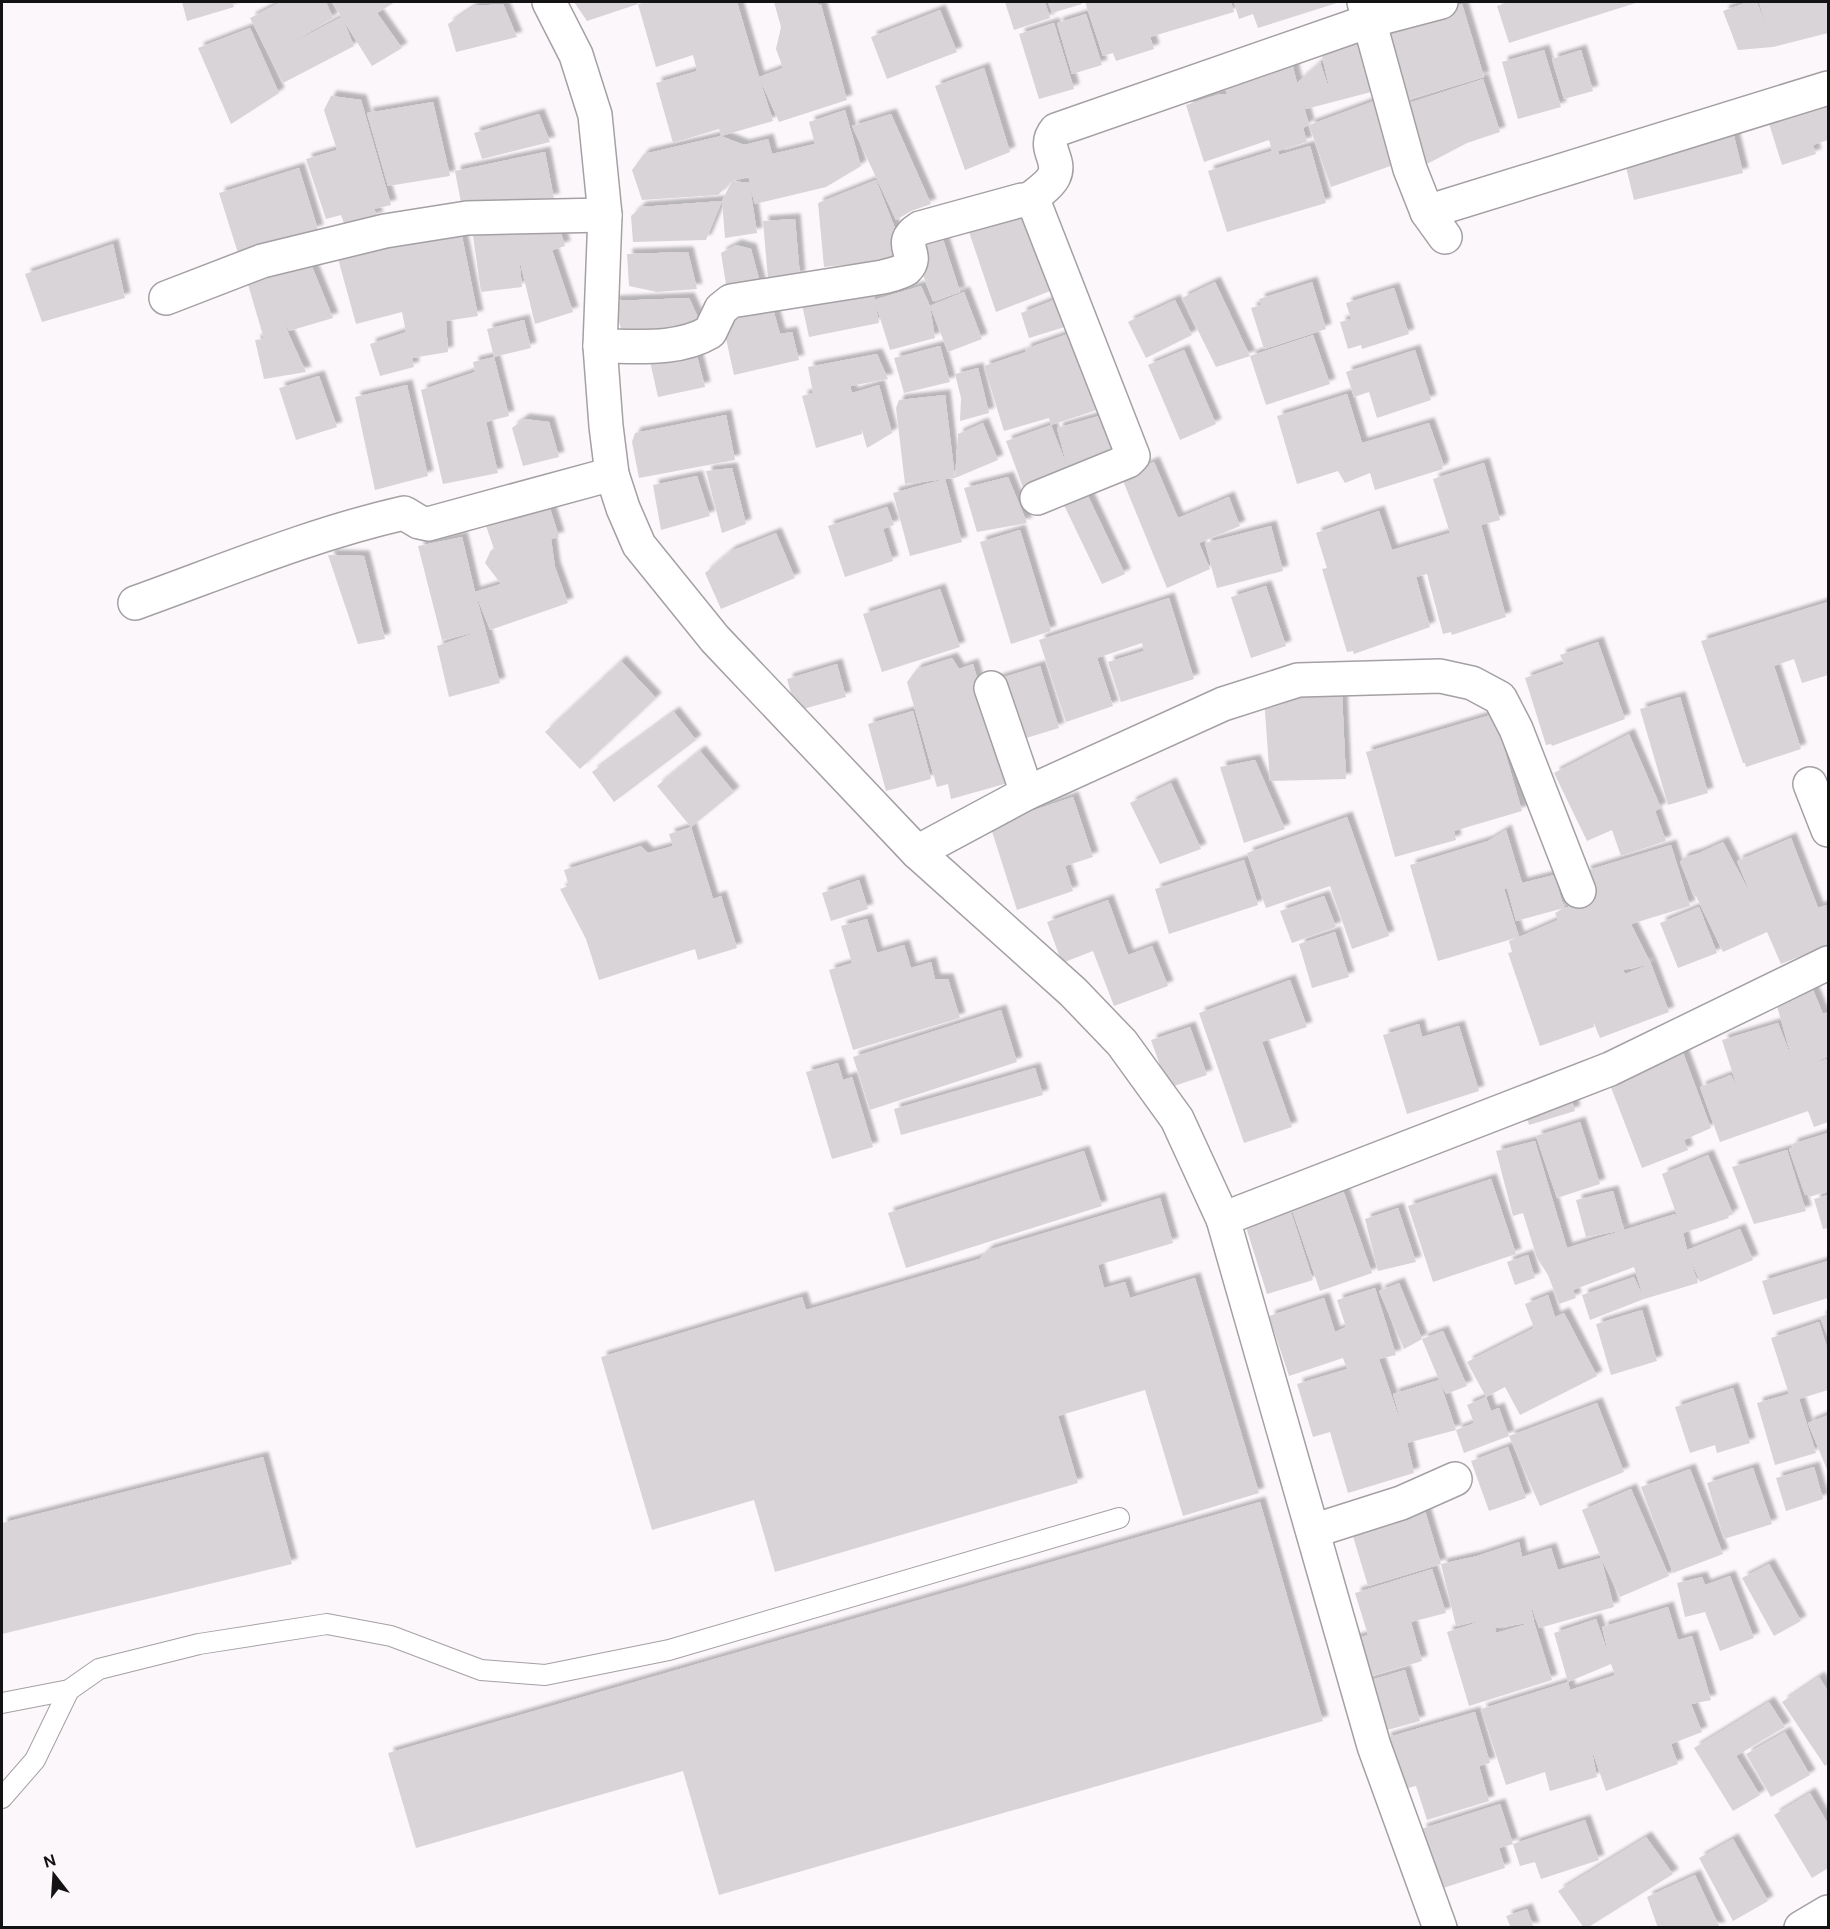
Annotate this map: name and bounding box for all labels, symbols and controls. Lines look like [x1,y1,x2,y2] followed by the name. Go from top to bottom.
[24,1845,84,1905] north arrow
[41,1849,58,1873] text: N

